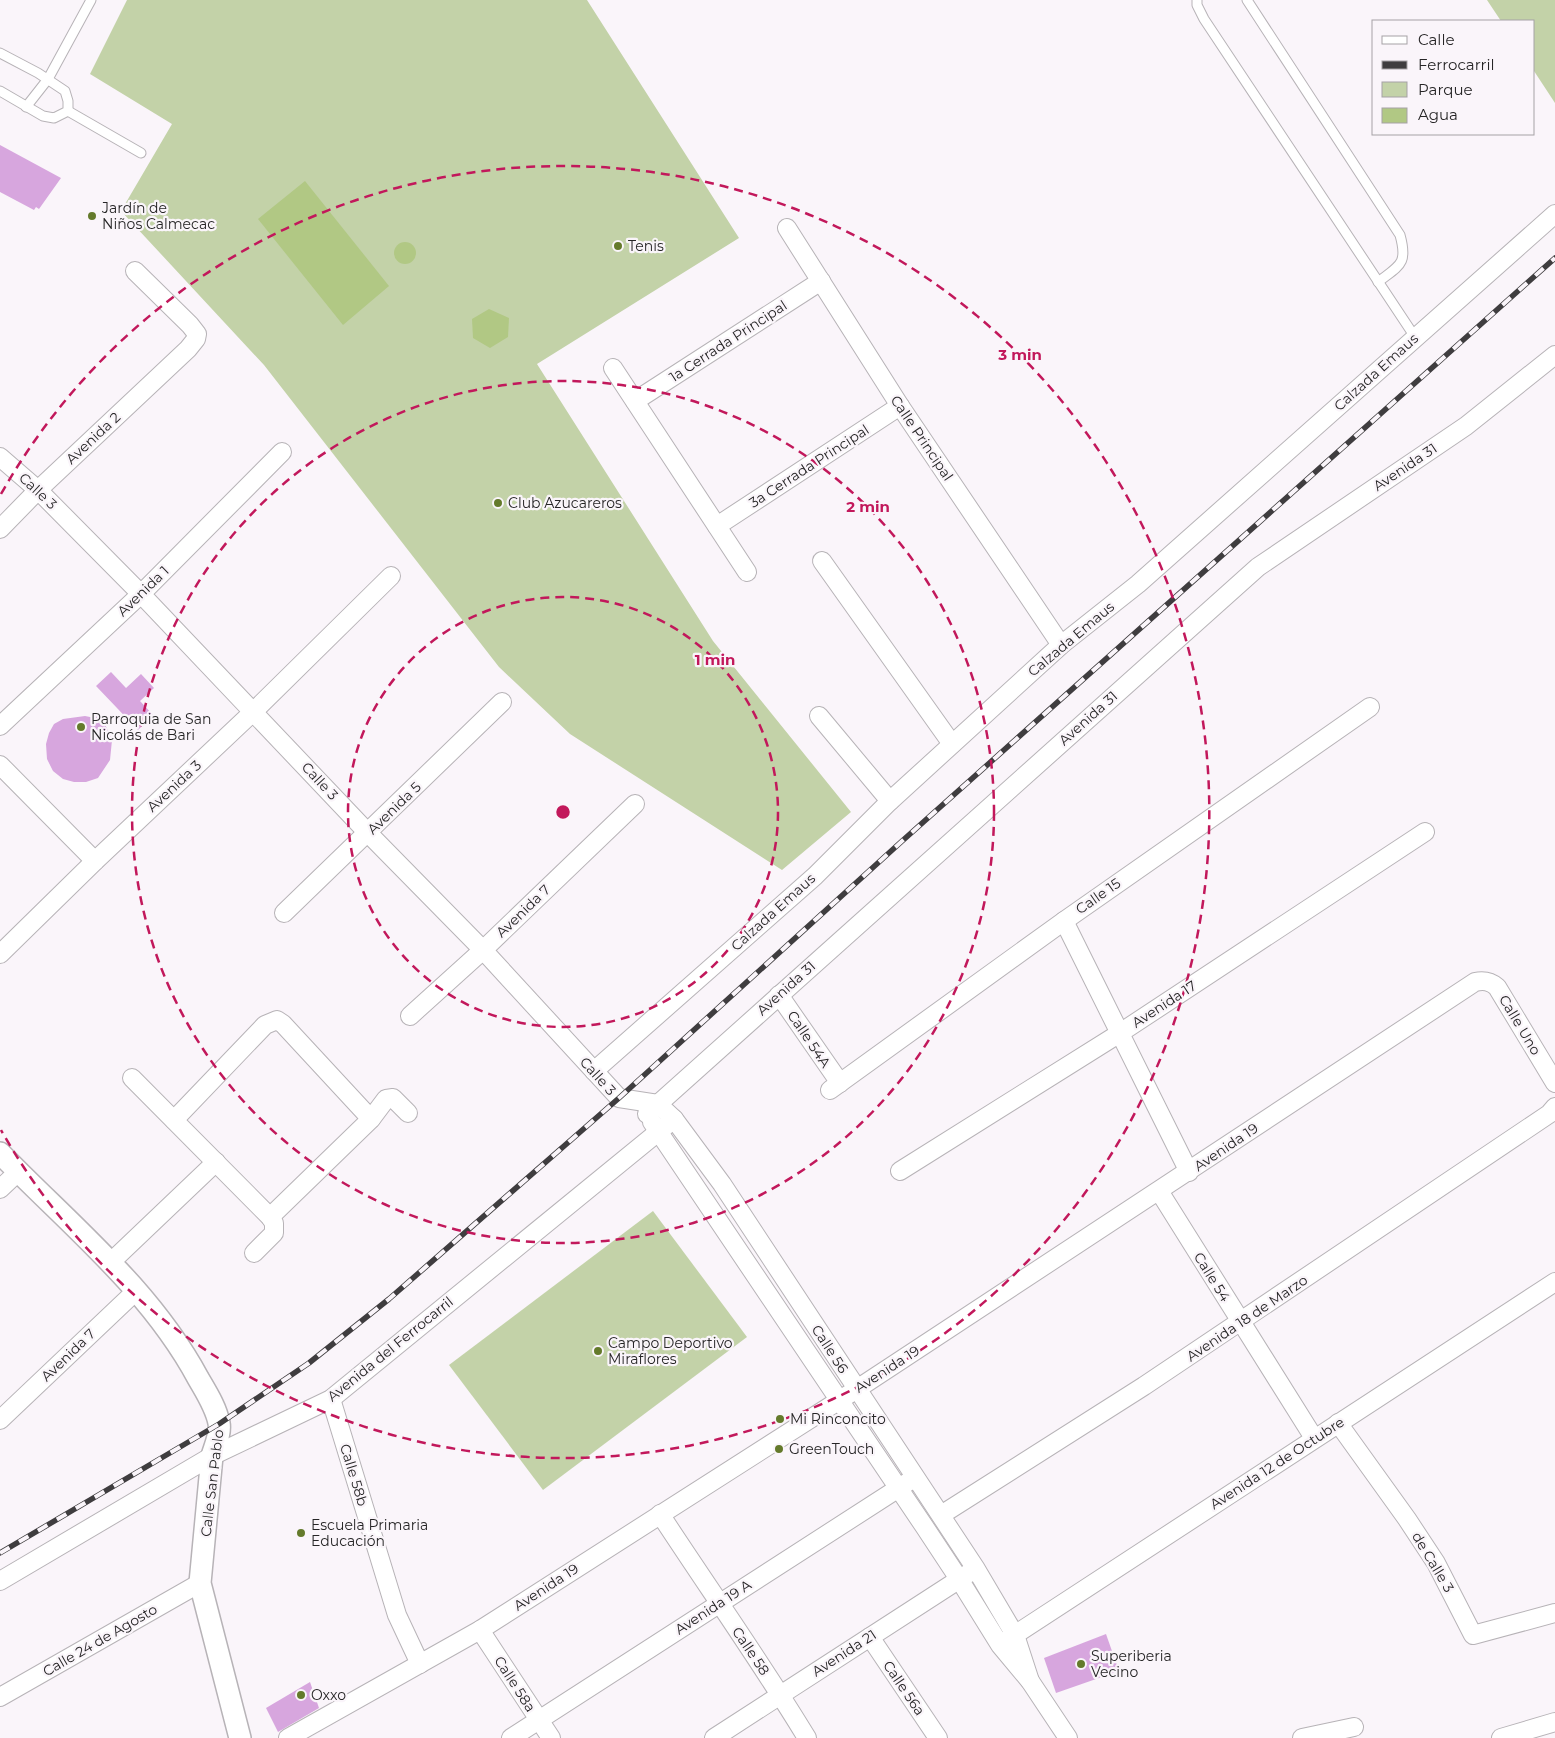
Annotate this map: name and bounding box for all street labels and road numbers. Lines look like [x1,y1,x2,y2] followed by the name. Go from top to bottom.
[666,296,790,386] street label: 1a Cerrada Principal
[1330,329,1422,415] street label: Calzada Emaus
[887,392,957,484] street label: Calle Principal
[62,408,124,468] street label: Avenida 2
[746,420,872,512] street label: 3a Cerrada Principal
[1370,439,1440,495] street label: Avenida 31
[15,469,61,513] street label: Calle 3
[113,562,173,620] street label: Avenida 1
[1024,597,1118,680] street label: Calzada Emaus
[1055,687,1121,749] street label: Avenida 31
[143,756,205,816] street label: Avenida 3
[298,758,342,804] street label: Calle 3
[363,778,425,838] street label: Avenida 5
[727,869,819,955] street label: Calzada Emaus
[1072,874,1124,918] street label: Calle 15
[492,881,554,941] street label: Avenida 7
[753,957,819,1019] street label: Avenida 31
[1128,976,1200,1032] street label: Avenida 17
[1495,992,1545,1059] street label: Calle Uno
[783,1007,835,1072] street label: Calle 54A
[576,1053,620,1099] street label: Calle 3
[1190,1119,1262,1175] street label: Avenida 19
[1190,1249,1235,1306] street label: Calle 54
[1183,1271,1311,1365] street label: Avenida 18 de Marzo
[323,1293,457,1405] street label: Avenida del Ferrocarril
[808,1321,853,1377] street label: Calle 56
[37,1325,99,1385] street label: Avenida 7
[851,1341,923,1397] street label: Avenida 19
[1206,1413,1348,1513] street label: Avenida 12 de Octubre
[196,1428,228,1538] street label: Calle San Pablo
[336,1442,372,1508] street label: Calle 58b
[1408,1529,1458,1596] street label: de Calle 3
[510,1559,582,1615] street label: Avenida 19
[671,1575,755,1638] street label: Avenida 19 A
[40,1600,161,1680] street label: Calle 24 de Agosto
[728,1623,774,1679] street label: Calle 58
[808,1626,880,1680] street label: Avenida 21
[490,1653,540,1715] street label: Calle 58a
[879,1657,929,1719] street label: Calle 56a

